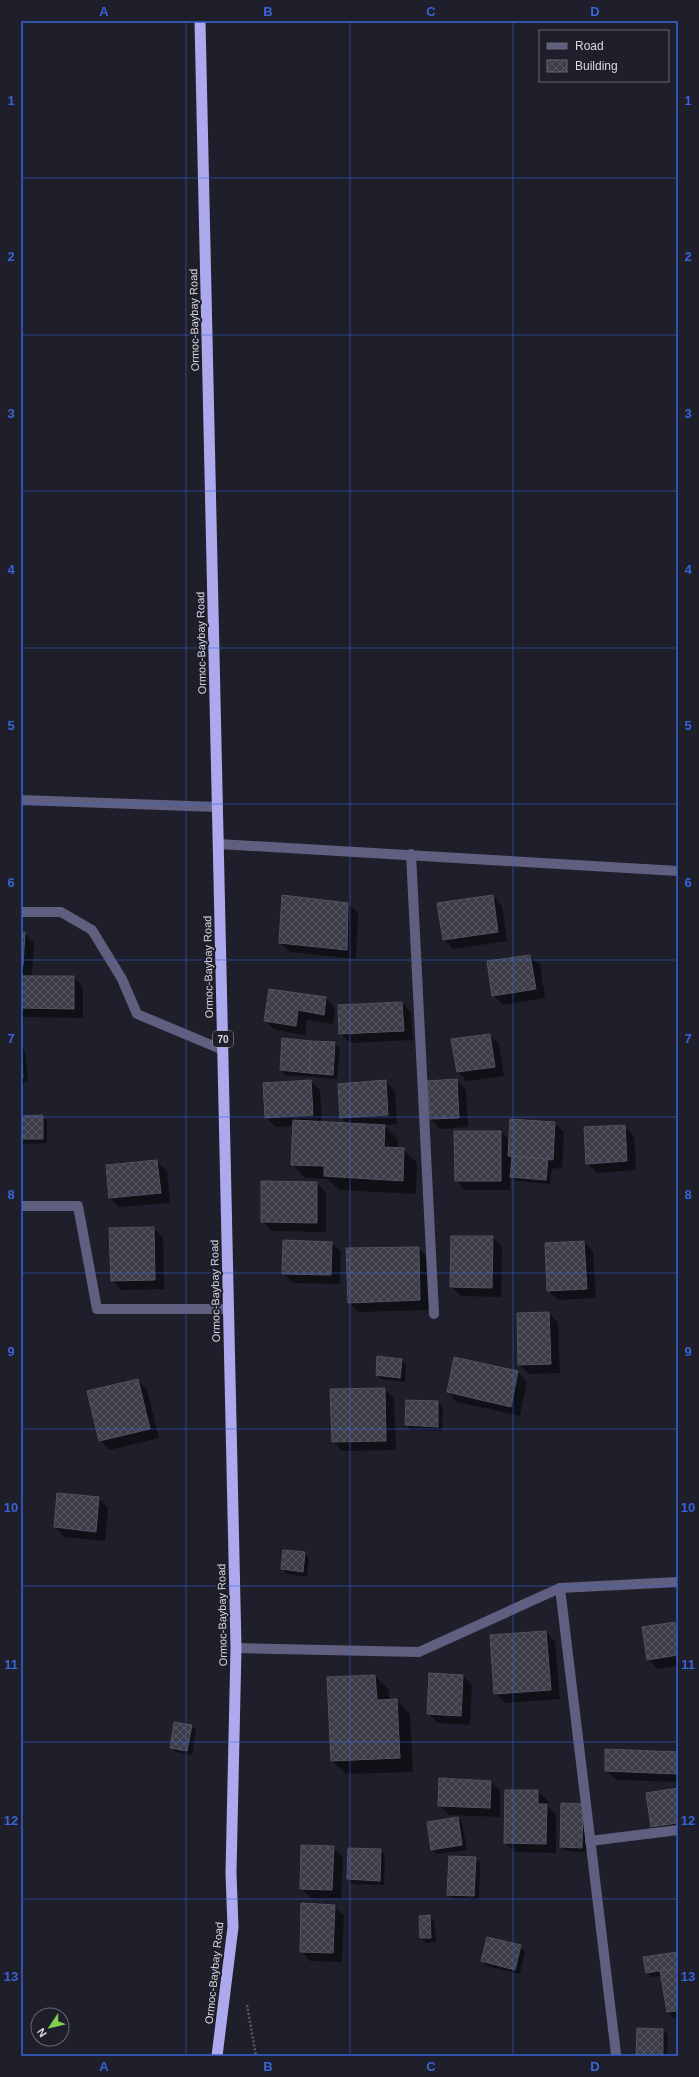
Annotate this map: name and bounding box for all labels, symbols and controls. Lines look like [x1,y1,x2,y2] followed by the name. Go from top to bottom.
[99,4,109,19] text: A
[263,4,273,19] text: B
[426,4,436,19] text: C
[590,4,600,19] text: D
[539,30,669,82] legend
[575,39,604,53] text: Road
[575,59,618,73] text: Building
[7,93,15,108] text: 1
[684,93,692,108] text: 1
[7,249,15,264] text: 2
[684,249,692,264] text: 2
[187,269,201,371] street label: Ormoc-Baybay Road
[7,406,15,421] text: 3
[684,406,692,421] text: 3
[7,562,15,577] text: 4
[684,562,692,577] text: 4
[194,592,208,694] street label: Ormoc-Baybay Road
[7,718,15,733] text: 5
[684,718,692,733] text: 5
[7,875,15,890] text: 6
[684,875,692,890] text: 6
[201,916,215,1018] street label: Ormoc-Baybay Road
[7,1031,15,1046] text: 7
[213,1031,233,1047] road number: 70
[684,1031,692,1046] text: 7
[7,1187,15,1202] text: 8
[684,1187,692,1202] text: 8
[208,1240,222,1342] street label: Ormoc-Baybay Road
[7,1344,15,1359] text: 9
[684,1344,692,1359] text: 9
[4,1500,18,1515] text: 10
[681,1500,695,1515] text: 10
[215,1564,229,1666] street label: Ormoc-Baybay Road
[4,1657,18,1672] text: 11
[681,1657,695,1672] text: 11
[4,1813,18,1828] text: 12
[681,1813,695,1828] text: 12
[203,1921,225,2025] street label: Ormoc-Baybay Road
[4,1969,18,1984] text: 13
[681,1969,695,1984] text: 13
[30,2007,70,2047] north arrow
[35,2026,49,2039] text: N
[99,2059,109,2074] text: A
[263,2059,273,2074] text: B
[426,2059,436,2074] text: C
[590,2059,600,2074] text: D

